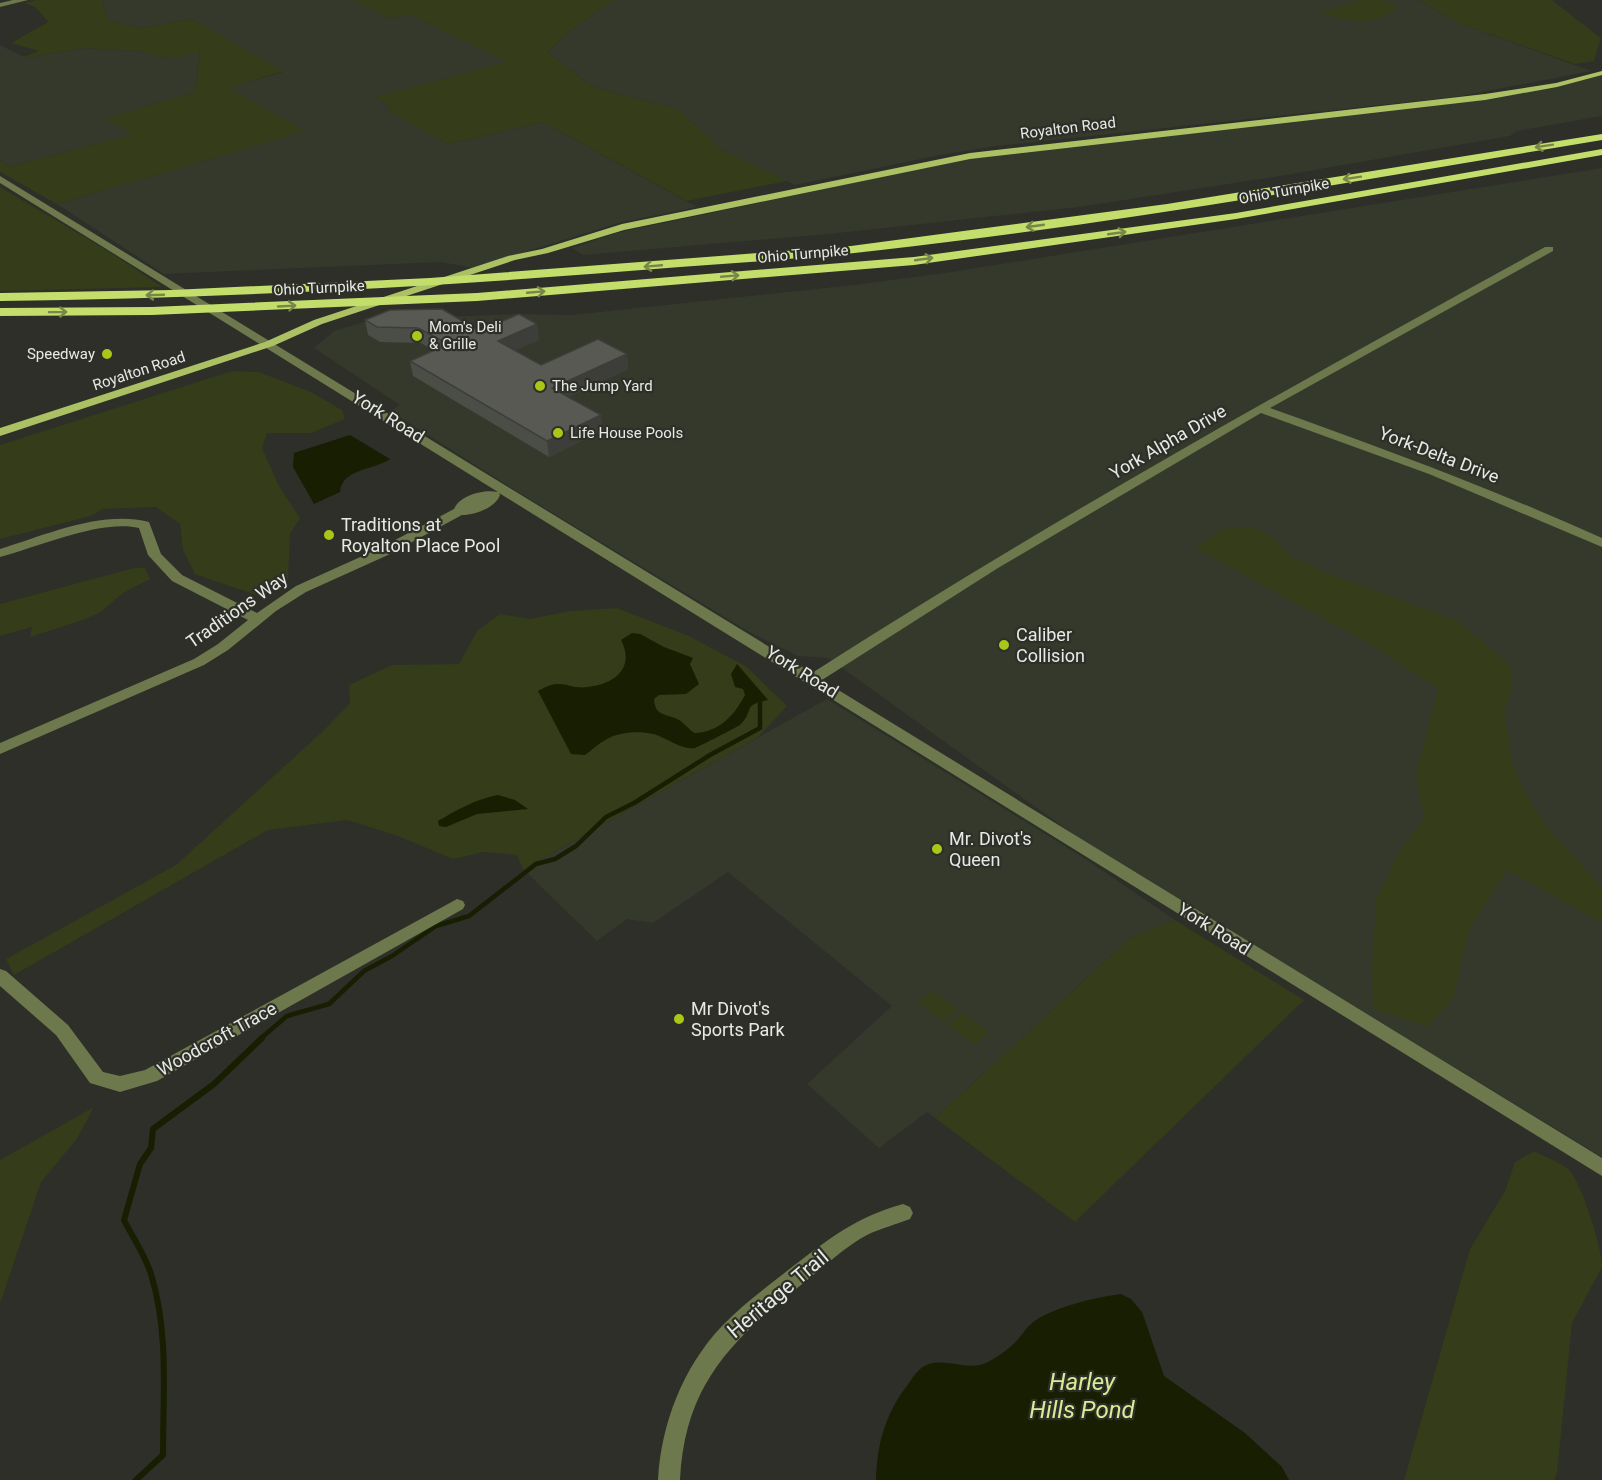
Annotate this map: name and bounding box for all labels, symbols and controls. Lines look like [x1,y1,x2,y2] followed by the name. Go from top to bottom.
[1019,113,1117,143] street label: Royalton Road
[1535,141,1555,152] one-way arrow
[1343,173,1362,184] one-way arrow
[1237,174,1331,208] street label: Ohio Turnpike
[1025,220,1045,231] one-way arrow
[1107,227,1127,238] one-way arrow
[757,241,849,267] street label: Ohio Turnpike
[914,254,934,265] one-way arrow
[643,261,663,272] one-way arrow
[720,270,739,281] one-way arrow
[273,277,365,299] street label: Ohio Turnpike
[525,287,545,298] one-way arrow
[146,289,166,301] one-way arrow
[277,300,297,311] one-way arrow
[48,306,68,318] one-way arrow
[429,318,502,353] place label: Mom's Deli & Grille
[410,329,424,343] marker: Mom's Deli & Grille
[27,345,95,363] place label: Speedway
[100,347,114,361] marker: Speedway
[90,348,188,394] street label: Royalton Road
[552,377,653,395] place label: The Jump Yard
[533,379,547,393] marker: The Jump Yard
[348,386,428,447] street label: York Road
[1106,400,1230,483] street label: York Alpha Drive
[1376,422,1502,487] street label: York-Delta Drive
[570,424,683,442] place label: Life House Pools
[551,426,565,440] marker: Life House Pools
[341,514,500,556] place label: Traditions at Royalton Place Pool
[322,528,336,542] marker: Traditions at Royalton Place Pool
[182,567,292,652] street label: Traditions Way
[1016,624,1085,666] place label: Caliber Collision
[997,638,1011,652] marker: Caliber Collision
[762,641,842,702] street label: York Road
[949,828,1032,870] place label: Mr. Divot's Queen
[930,842,944,856] marker: Mr. Divot's Queen
[1174,898,1254,959] street label: York Road
[154,997,280,1080] street label: Woodcroft Trace
[691,998,785,1040] place label: Mr Divot's Sports Park
[672,1012,686,1026] marker: Mr Divot's Sports Park
[723,1245,833,1343] street label: Heritage Trail
[1029,1368,1136,1424] water label: Harley Hills Pond

